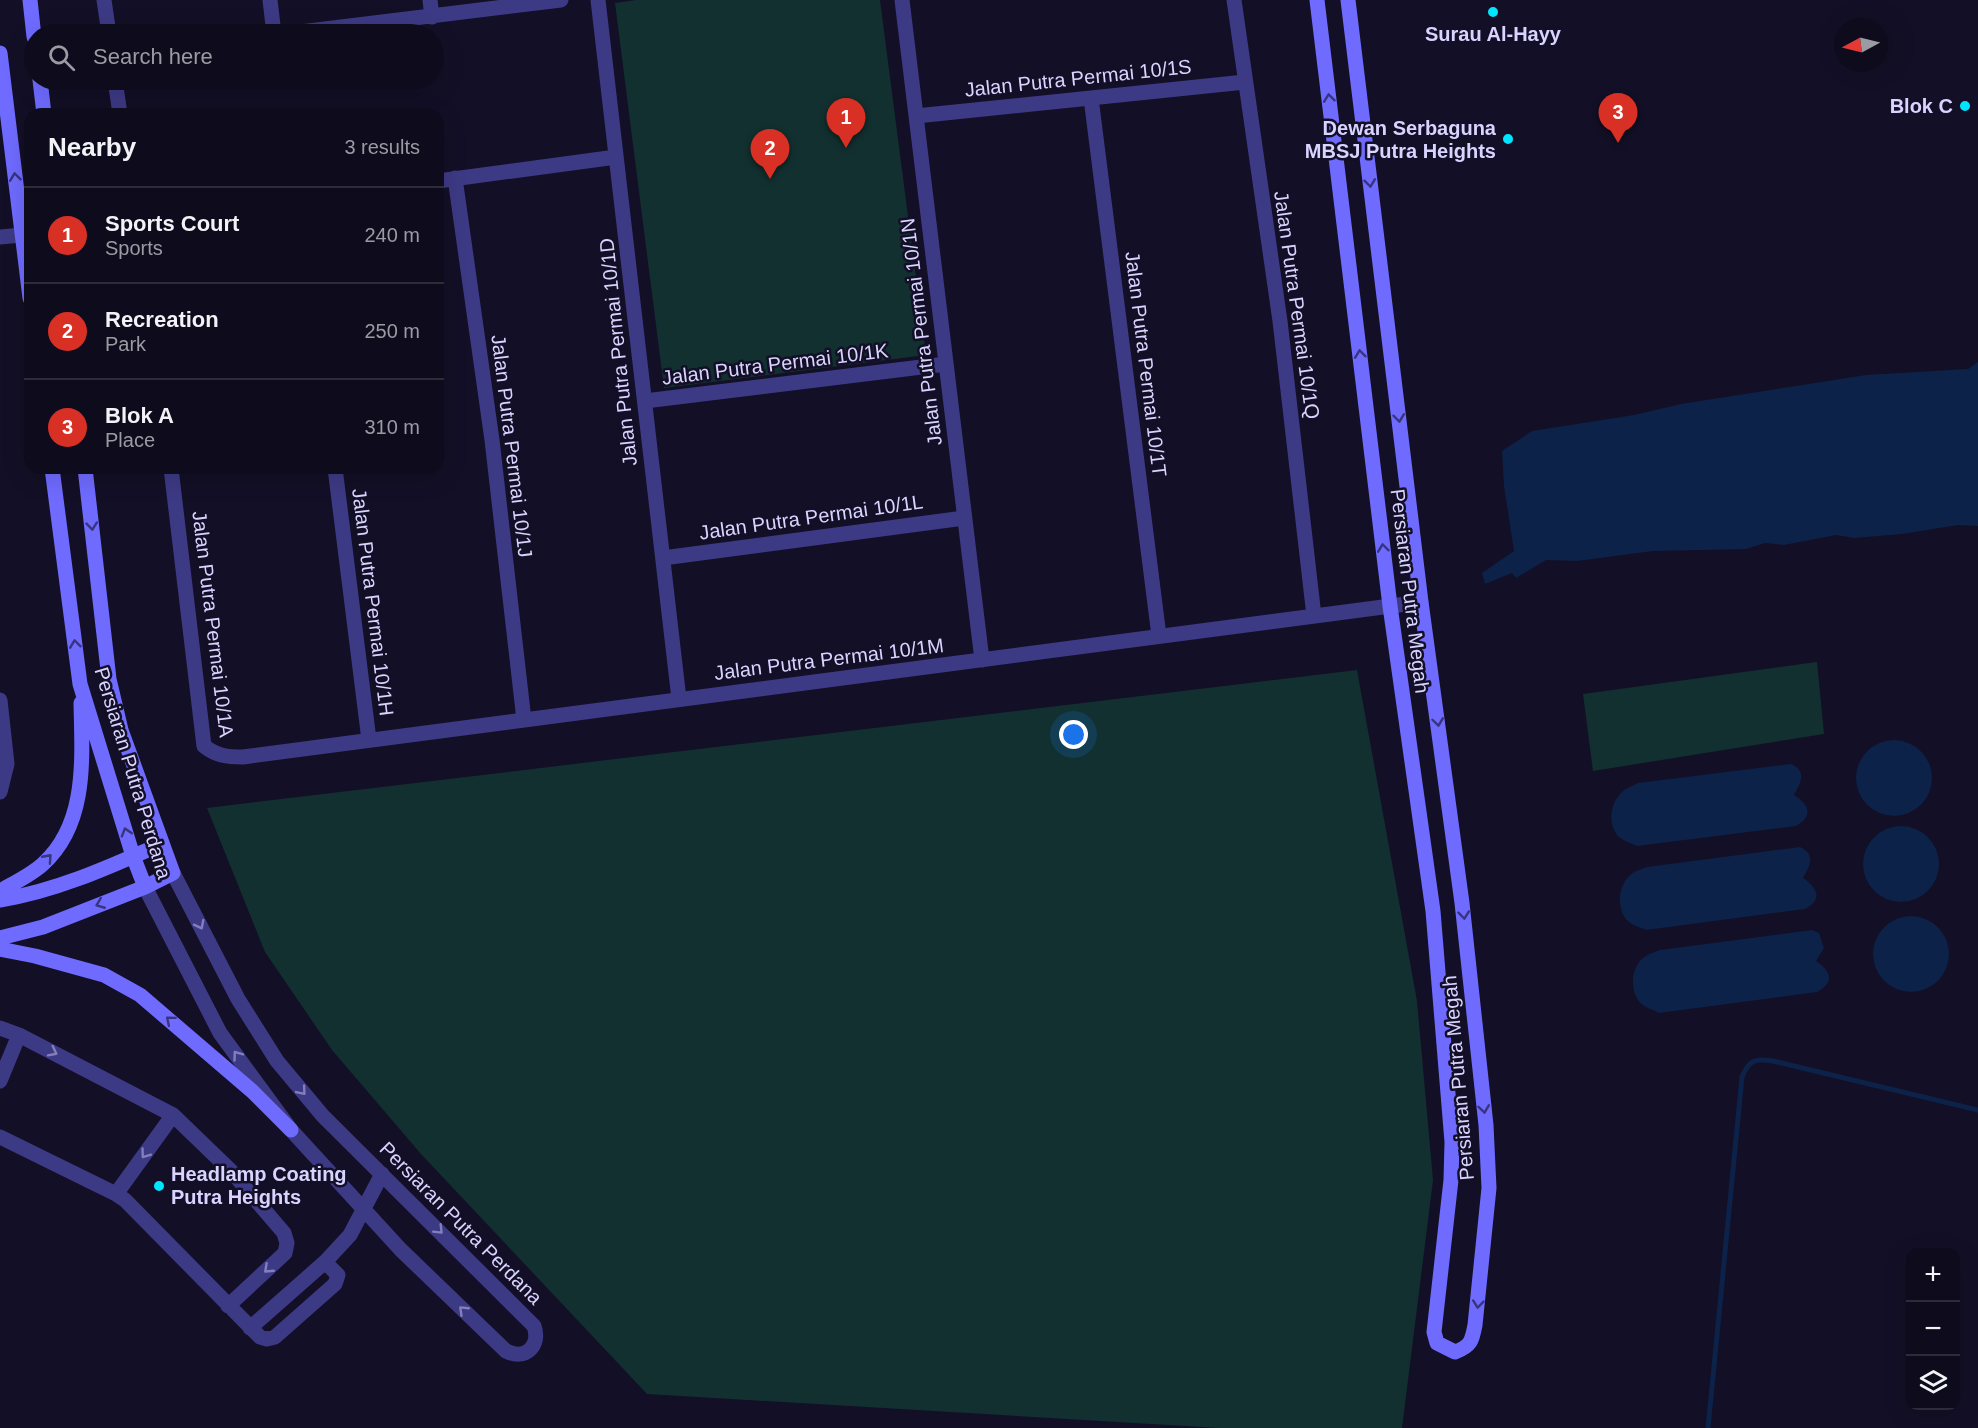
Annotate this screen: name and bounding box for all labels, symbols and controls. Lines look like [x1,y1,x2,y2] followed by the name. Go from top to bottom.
[1486,5,1500,19] marker: Surau Al-Hayy
[1834,18,1888,72] north arrow
[1425,23,1562,45] place label: Surau Al-Hayy
[24,24,444,90] search box
[45,41,78,74] icon: search
[93,44,213,69] text: Search here
[964,55,1192,101] street label: Jalan Putra Permai 10/1S
[1323,93,1336,103] one-way arrow
[1598,94,1638,143] pin: 3
[1890,95,1953,117] place label: Blok C
[826,98,866,148] pin: 1
[1958,99,1972,113] marker: Blok C
[1305,117,1497,162] place label: Dewan Serbaguna MBSJ Putra Heights
[750,130,790,179] pin: 2
[48,132,136,162] text: Nearby
[1501,132,1515,146] marker: Dewan Serbaguna MBSJ Putra Heights
[344,136,420,158] text: 3 results
[9,172,22,182] one-way arrow
[1363,179,1376,188] one-way arrow
[1270,190,1324,420] street label: Jalan Putra Permai 10/1Q
[105,211,239,236] text: Sports Court
[896,217,946,447] street label: Jalan Putra Permai 10/1N
[62,224,73,246] text: 1
[364,224,420,246] text: 240 m
[105,237,163,259] text: Sports
[595,237,641,467] street label: Jalan Putra Permai 10/1D
[1121,250,1171,478] street label: Jalan Putra Permai 10/1T
[105,307,219,332] text: Recreation
[62,320,73,342] text: 2
[364,320,420,342] text: 250 m
[105,333,146,355] text: Park
[487,333,537,559] street label: Jalan Putra Permai 10/1J
[661,339,890,389] street label: Jalan Putra Permai 10/1K
[1354,350,1366,359] one-way arrow
[105,403,174,428] text: Blok A
[1392,414,1404,423] one-way arrow
[62,416,73,438] text: 3
[364,416,420,438] text: 310 m
[105,429,155,451] text: Place
[348,487,398,717] street label: Jalan Putra Permai 10/1H
[1387,488,1433,694] street label: Persiaran Putra Megah
[698,490,924,544] street label: Jalan Putra Permai 10/1L
[188,510,238,739] street label: Jalan Putra Permai 10/1A
[85,522,98,531] one-way arrow
[1377,543,1390,552] one-way arrow
[713,634,945,684] street label: Jalan Putra Permai 10/1M
[69,639,82,648] one-way arrow
[90,665,176,882] street label: Persiaran Putra Perdana
[1431,718,1443,727] one-way arrow
[1059,720,1088,749] your location
[121,827,133,838] one-way arrow
[41,854,52,865] one-way arrow
[96,897,106,910] one-way arrow
[1457,911,1470,920] one-way arrow
[193,919,204,930] one-way arrow
[1438,975,1478,1181] street label: Persiaran Putra Megah
[166,1016,177,1027] one-way arrow
[47,1045,58,1057] one-way arrow
[233,1051,244,1062] one-way arrow
[295,1084,306,1095] one-way arrow
[1477,1105,1489,1114] one-way arrow
[375,1137,547,1309] street label: Persiaran Putra Perdana
[141,1148,152,1159] one-way arrow
[171,1163,347,1208] place label: Headlamp Coating Putra Heights
[152,1179,166,1193] marker: Headlamp Coating Putra Heights
[431,1222,442,1233] one-way arrow
[1906,1248,1960,1410] map controls
[1906,1248,1960,1302] button: +
[264,1262,275,1273] one-way arrow
[1472,1299,1485,1308] one-way arrow
[1906,1302,1960,1356] button: −
[460,1306,470,1317] one-way arrow
[1906,1356,1960,1410] button: layers

